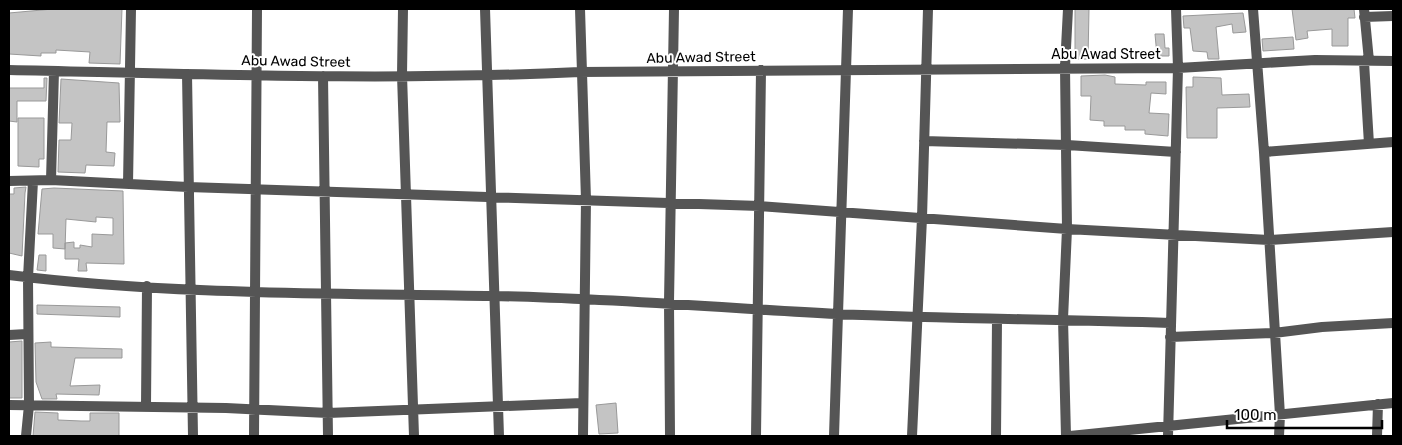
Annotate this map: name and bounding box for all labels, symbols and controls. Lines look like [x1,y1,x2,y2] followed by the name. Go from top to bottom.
[1051,46,1161,63] street label: Abu Awad Street
[646,48,756,67] street label: Abu Awad Street
[241,52,351,71] street label: Abu Awad Street
[1227,398,1382,430] scale bar
[1234,406,1276,424] text: 100 m

